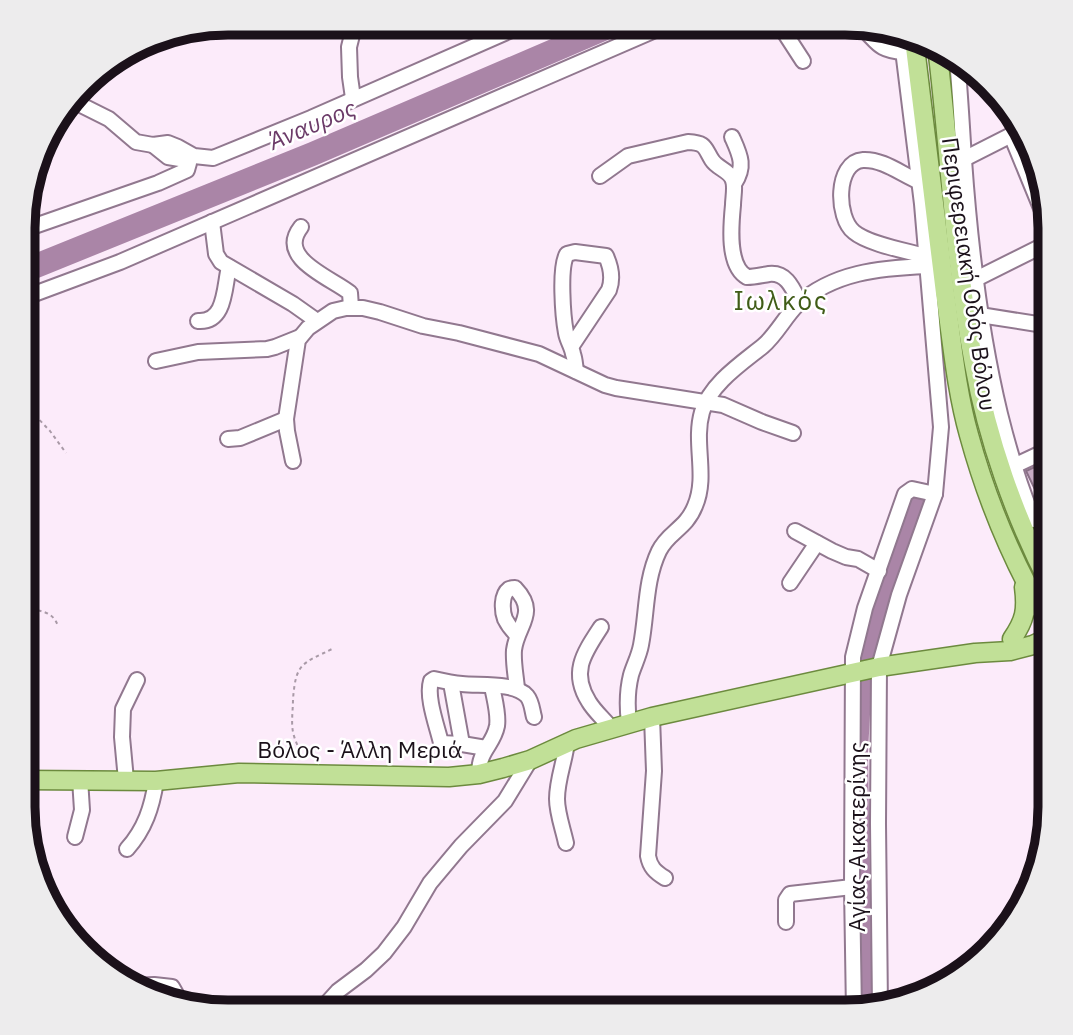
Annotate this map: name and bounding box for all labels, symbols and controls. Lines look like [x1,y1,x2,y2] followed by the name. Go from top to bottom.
[262,91,361,157] water label: Άναυρος
[936,135,1004,413] street label: Περιφερειακή Οδός Βόλου
[733,283,829,317] district label: Ιωλκός
[257,734,463,764] street label: Βόλος - Άλλη Μεριά
[841,742,871,932] street label: Αγίας Αικατερίνης

